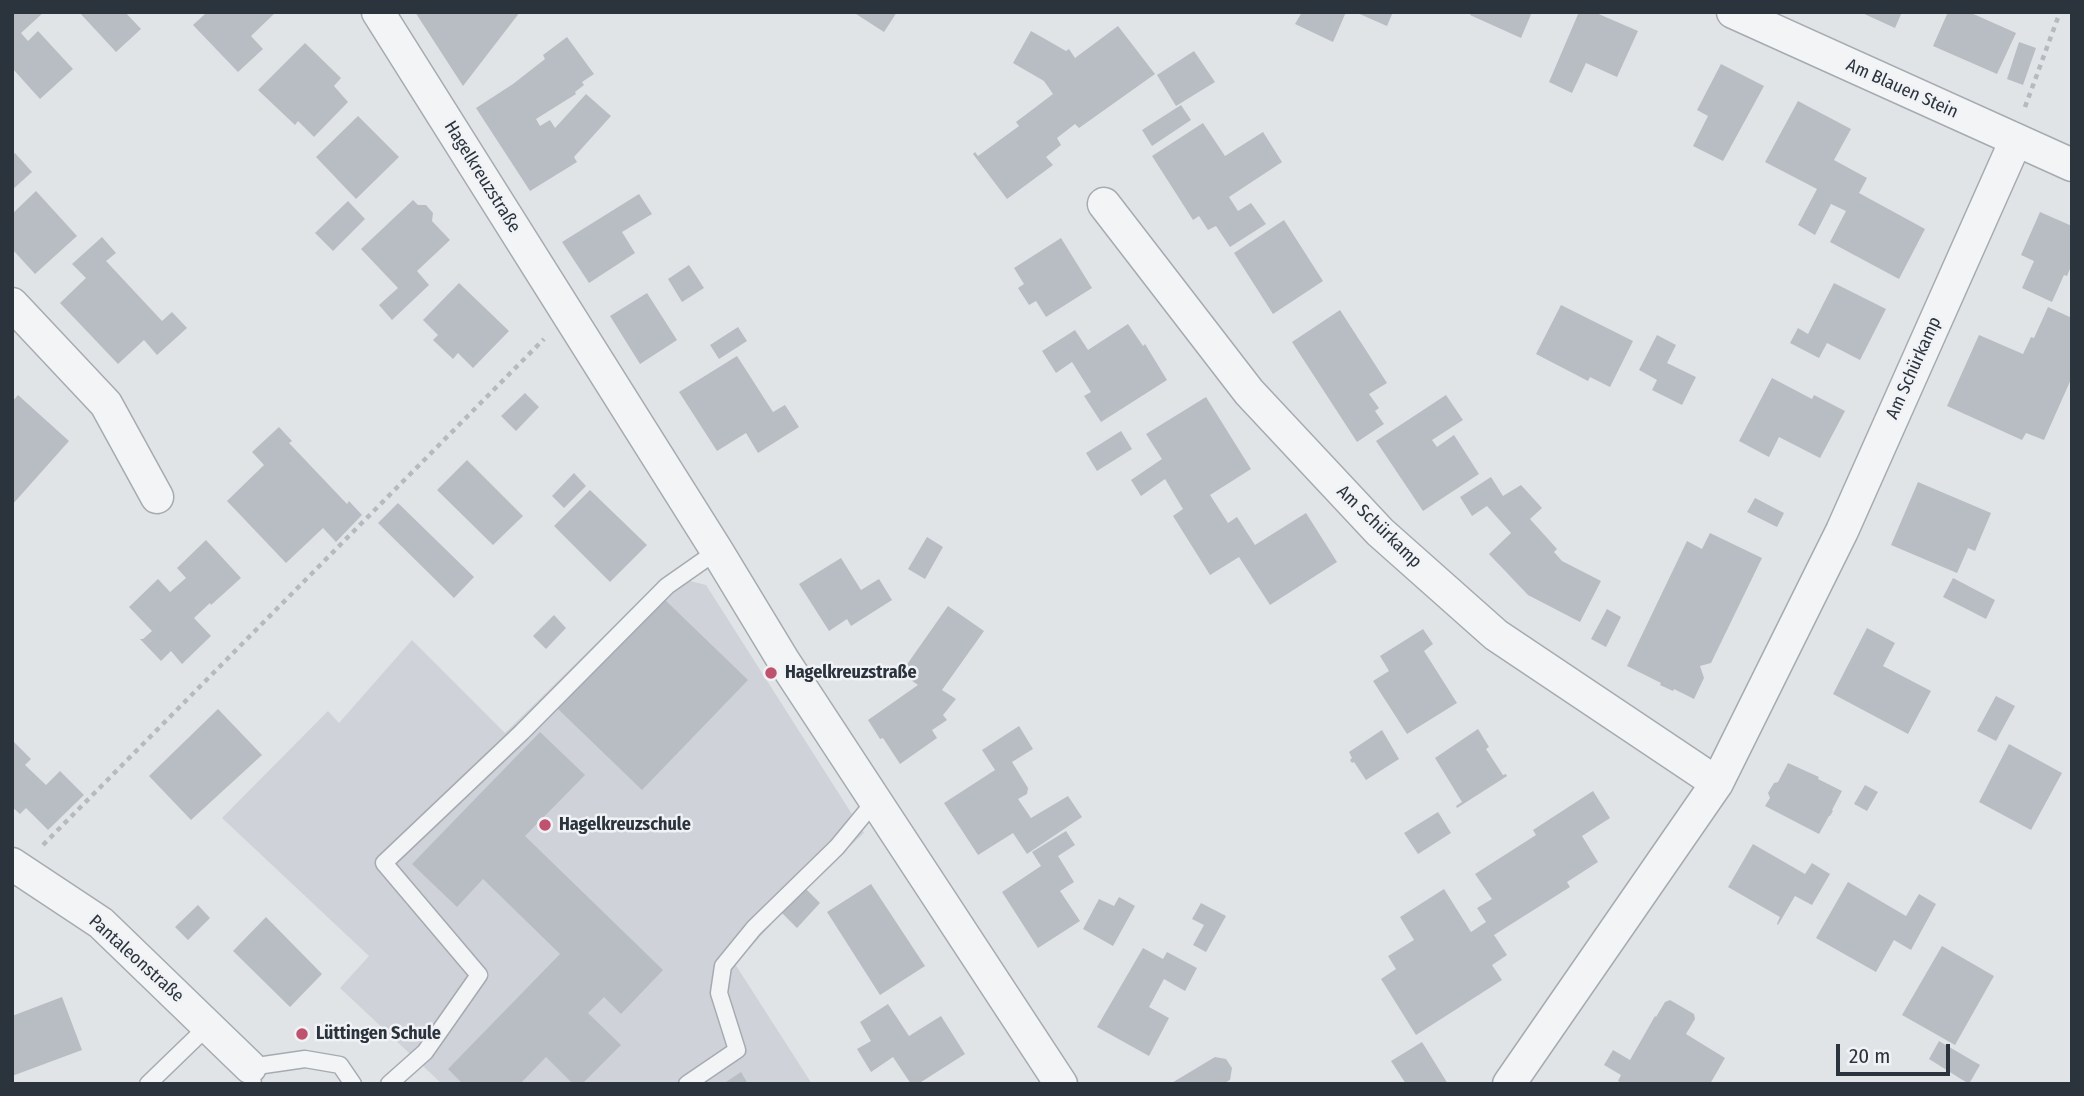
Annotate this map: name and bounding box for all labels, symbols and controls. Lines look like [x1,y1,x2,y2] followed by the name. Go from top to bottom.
[1843,55,1961,123] street label: Am Blauen Stein
[439,117,525,237] street label: Hagelkreuzstraße
[1882,313,1946,423] street label: Am Schürkamp
[1332,481,1426,573] street label: Am Schürkamp
[785,662,917,684] place label: Hagelkreuzstraße
[763,665,779,681] marker: Hagelkreuzstraße
[559,814,691,836] place label: Hagelkreuzschule
[537,817,553,833] marker: Hagelkreuzschule
[84,911,188,1007] street label: Pantaleonstraße
[316,1023,441,1045] place label: Lüttingen Schule
[294,1026,310,1042] marker: Lüttingen Schule
[1839,1030,1953,1074] scale bar
[1849,1043,1890,1069] text: 20 m

